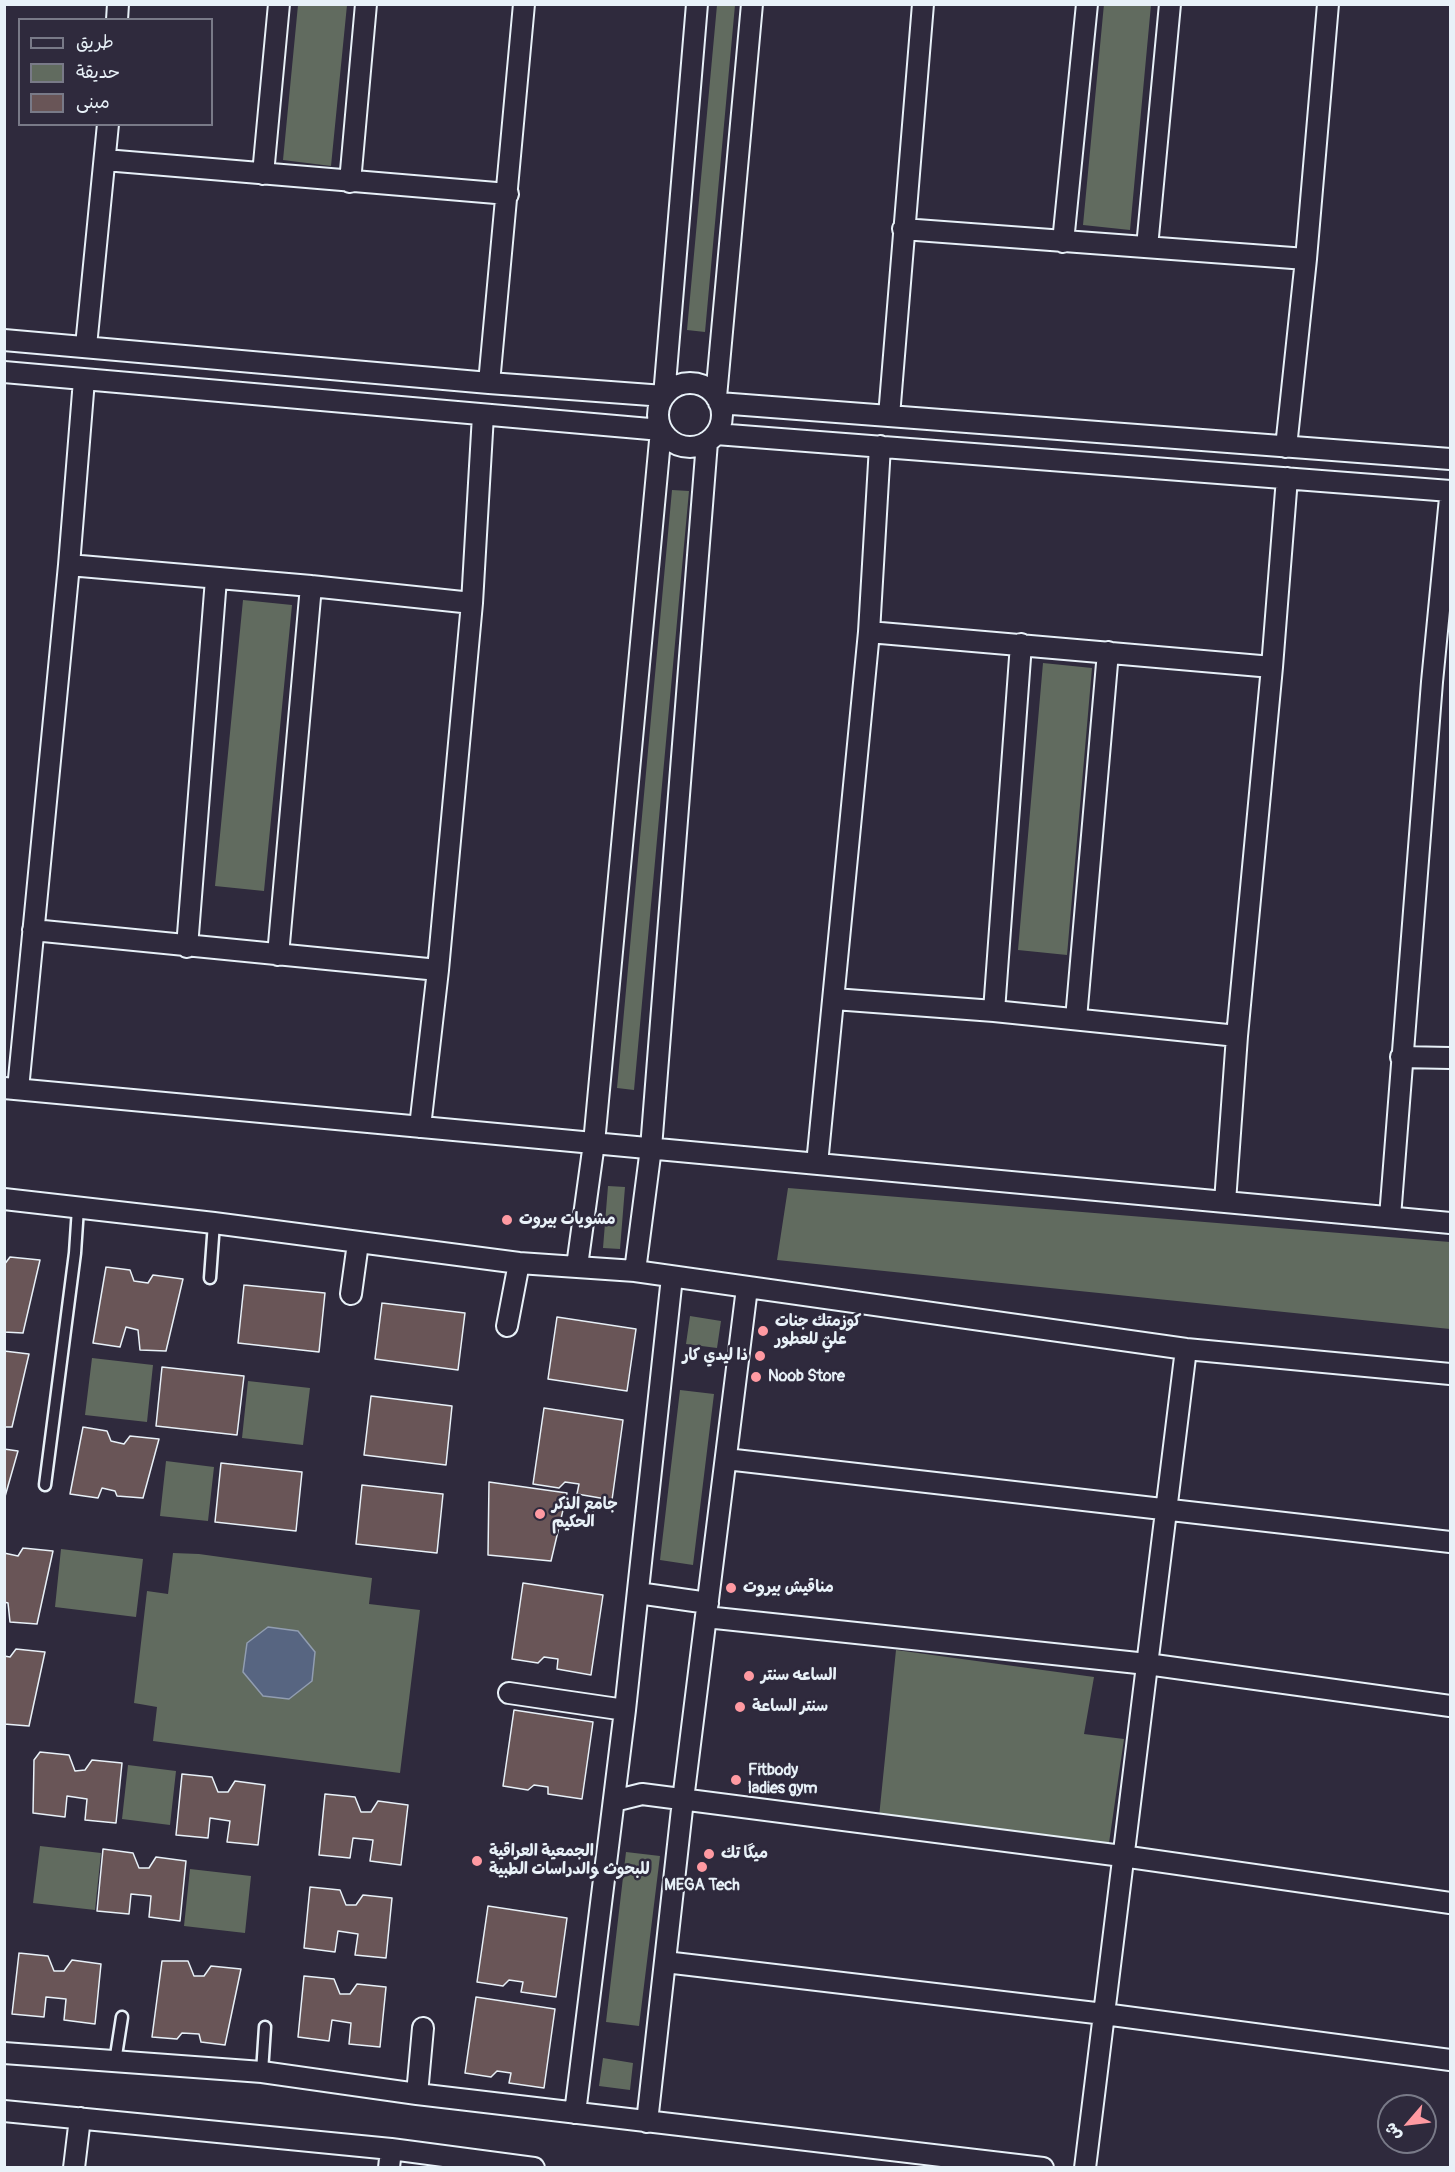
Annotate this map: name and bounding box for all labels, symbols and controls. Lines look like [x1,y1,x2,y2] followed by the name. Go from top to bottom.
[18,18,213,126] legend
[76,31,114,54] text: طريق
[76,61,120,84] text: حديقة
[76,91,110,114] text: مبنى
[519,1210,616,1230] place label: مشويات بيروت
[500,1213,514,1227] marker: مشويات بيروت
[775,1312,861,1350] place label: كوزمتك جنات عليٌ للعطور
[756,1324,770,1338] marker: كوزمتك جنات عليٌ للعطور
[682,1346,748,1366] place label: ذا ليدي كار
[753,1349,767,1363] marker: ذا ليدي كار
[768,1367,845,1387] place label: Noob Store
[749,1370,763,1384] marker: Noob Store
[552,1495,618,1533] place label: جامع الذكر الحكيم
[533,1507,547,1521] marker: جامع الذكر الحكيم
[743,1578,834,1598] place label: مناقيش بيروت
[724,1581,738,1595] marker: مناقيش بيروت
[761,1666,837,1686] place label: الساعه سنتر
[742,1669,756,1683] marker: الساعه سنتر
[752,1697,828,1717] place label: سنتر الساعة
[733,1700,747,1714] marker: سنتر الساعة
[748,1761,818,1799] place label: Fitbody ladies gym
[729,1773,743,1787] marker: Fitbody ladies gym
[489,1842,650,1880] place label: الجمعية العراقية للبحوث والدراسات الطبية
[721,1844,768,1864] place label: ميگا تك
[702,1847,716,1861] marker: ميگا تك
[470,1854,484,1868] marker: الجمعية العراقية للبحوث والدراسات الطبية
[695,1860,709,1874] marker: MEGA Tech
[664,1876,740,1896] place label: MEGA Tech
[1377,2094,1437,2154] north arrow
[1380,2119,1406,2144] text: ش

